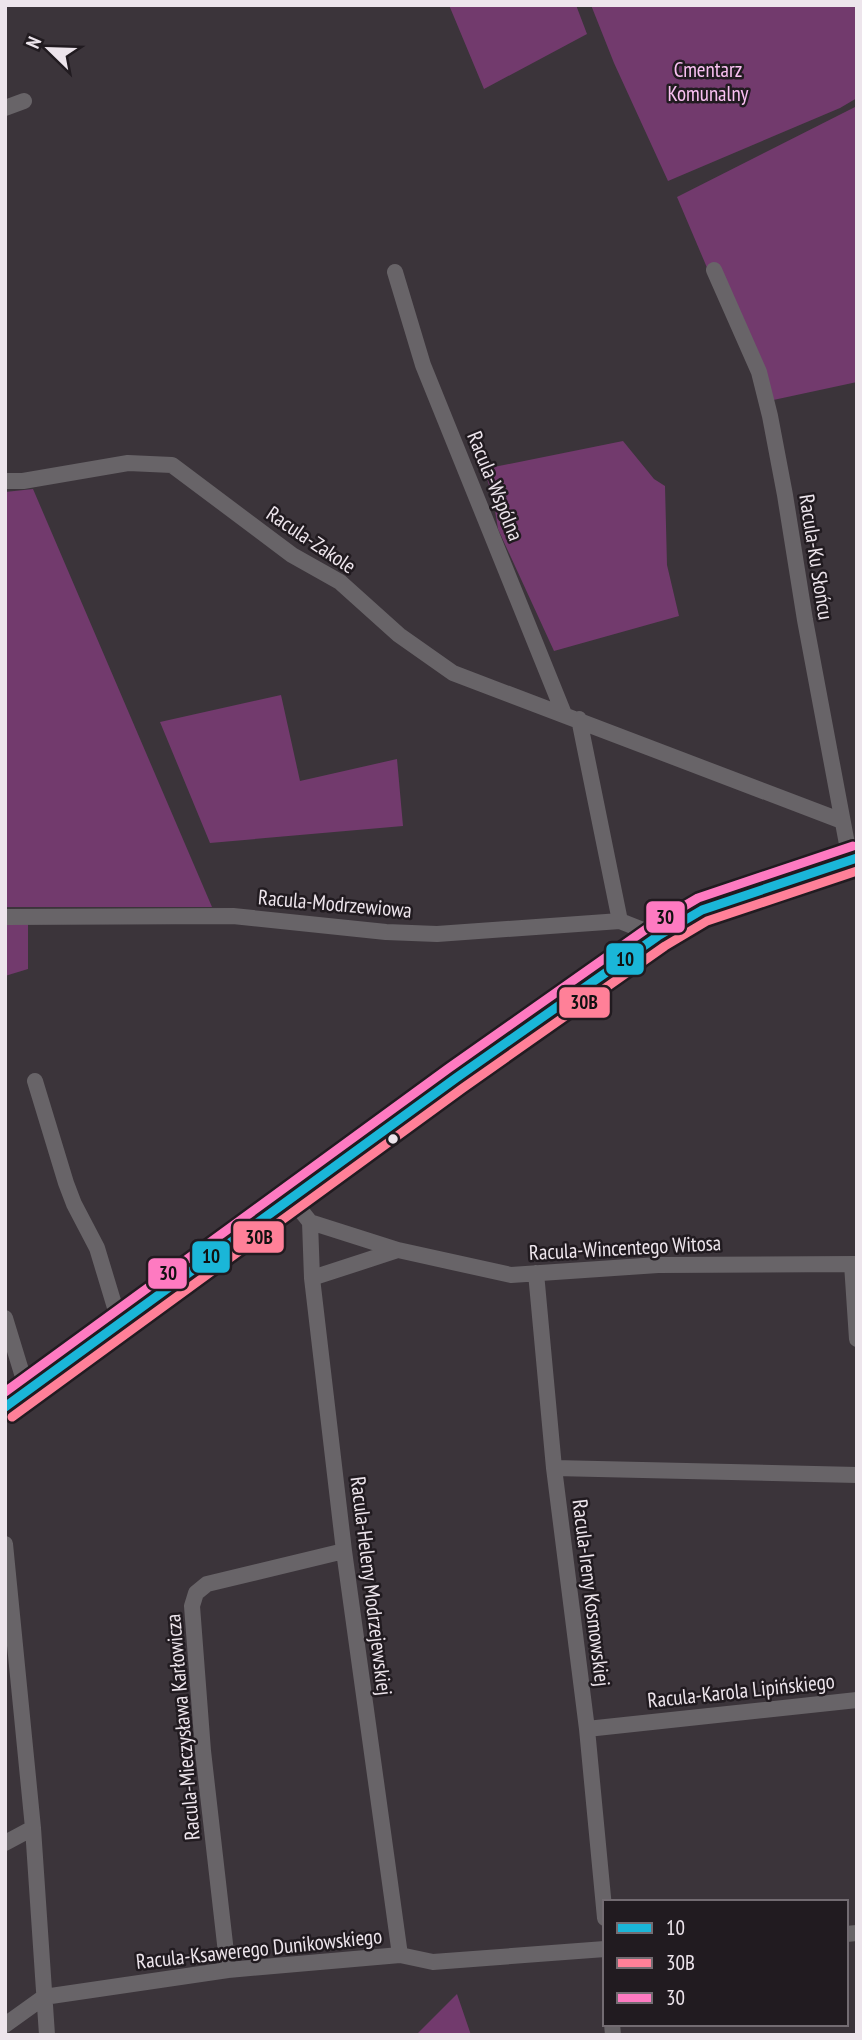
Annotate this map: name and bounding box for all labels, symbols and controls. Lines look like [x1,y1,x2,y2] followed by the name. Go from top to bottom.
[14,14,84,84] north arrow
[20,33,46,52] text: N
[667,56,749,107] park label: Cmentarz Komunalny
[461,427,530,544] street label: Racula-Wspólna
[793,492,840,622] street label: Racula-Ku Słońcu
[261,500,361,579] street label: Racula-Zakole
[257,883,413,924] street label: Racula-Modrzewiowa
[645,900,686,934] line badge: 30
[656,905,674,929] text: 30
[605,942,645,976] line badge: 10
[616,947,634,971] text: 10
[558,986,611,1019] line badge: 30B
[570,990,598,1014] text: 30B
[386,1132,400,1146] unlabelled marker
[232,1220,285,1254] line badge: 30B
[245,1225,273,1249] text: 30B
[528,1229,722,1266] street label: Racula-Wincentego Witosa
[191,1240,231,1274] line badge: 10
[202,1244,220,1268] text: 10
[147,1257,188,1290] line badge: 30
[159,1261,177,1285] text: 30
[345,1475,398,1697] street label: Racula-Heleny Modrzejewskiej
[567,1498,616,1688] street label: Racula-Ireny Kosmowskiej
[159,1613,206,1841] street label: Racula-Mieczysława Karłowicza
[646,1667,836,1714] street label: Racula-Karola Lipińskiego
[603,1900,848,2026] legend
[666,1914,685,1941] text: 10
[135,1922,383,1975] street label: Racula-Ksawerego Dunikowskiego
[666,1949,695,1976] text: 30B
[666,1984,685,2011] text: 30

